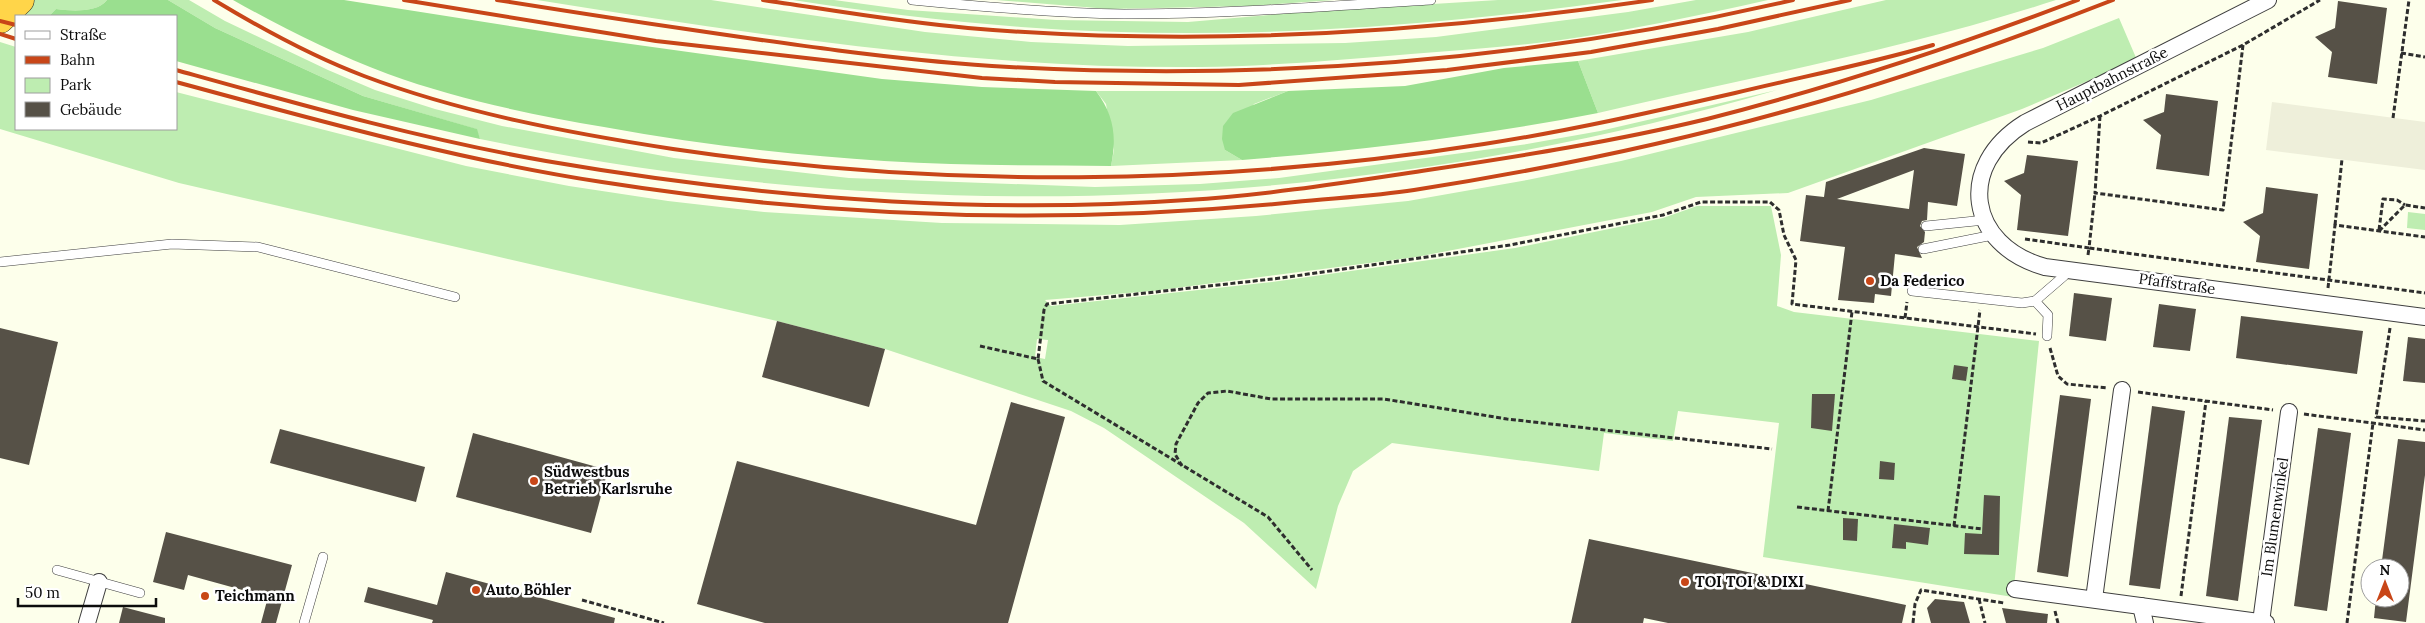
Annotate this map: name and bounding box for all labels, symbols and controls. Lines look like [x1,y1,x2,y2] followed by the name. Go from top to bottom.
[15,15,178,130] legend
[60,25,107,44] text: Straße
[2053,42,2171,115] street label: Hauptbahnstraße
[60,50,95,69] text: Bahn
[60,75,91,94] text: Park
[60,100,122,119] text: Gebäude
[2137,269,2217,298] street label: Pfaffstraße
[1880,271,1965,290] place label: Da Federico
[1864,275,1876,287] marker: Da Federico
[2257,456,2292,578] street label: Im Blumenwinkel
[544,462,672,498] place label: Südwestbus Betrieb Karlsruhe
[528,475,540,487] marker: Südwestbus Betrieb Karlsruhe
[2360,558,2410,608] north arrow
[2380,561,2391,579] text: N
[1695,572,1804,591] place label: TOI TOI & DIXI
[18,576,155,608] scale bar
[1679,576,1691,588] marker: TOI TOI & DIXI
[486,580,572,599] place label: Auto Böhler
[25,583,60,602] text: 50 m
[470,584,482,596] marker: Auto Böhler
[215,586,295,605] place label: Teichmann
[199,590,211,602] marker: Teichmann

